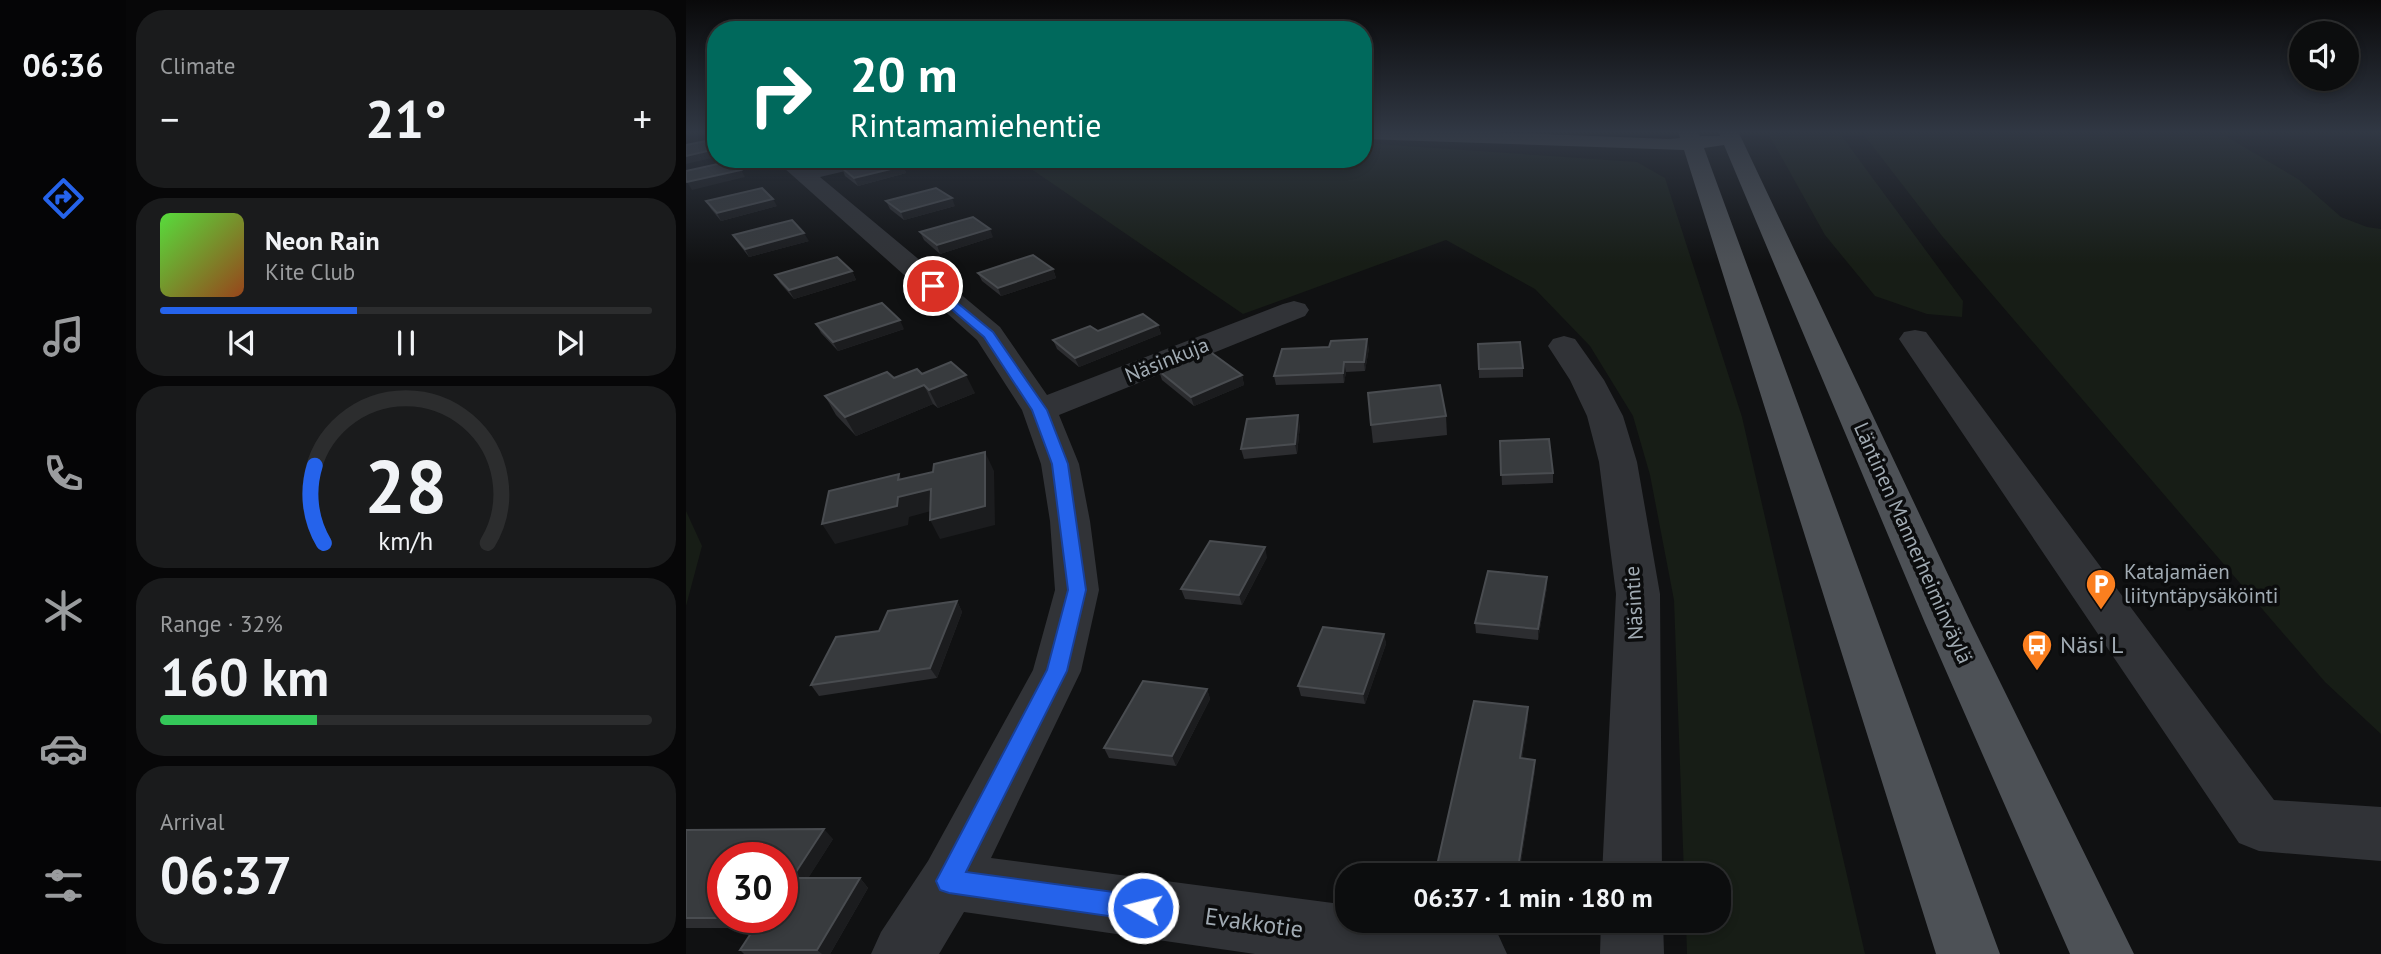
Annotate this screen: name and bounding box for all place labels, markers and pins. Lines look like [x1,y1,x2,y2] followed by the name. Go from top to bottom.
[903,256,963,316] pin
[2124,558,2278,609] place label: Katajamäen liityntäpysäköinti
[2084,567,2118,611] parking icon: Katajamäen liityntäpysäköinti
[2020,628,2054,672] bus stop icon: Näsi L
[2060,629,2123,660] place label: Näsi L

